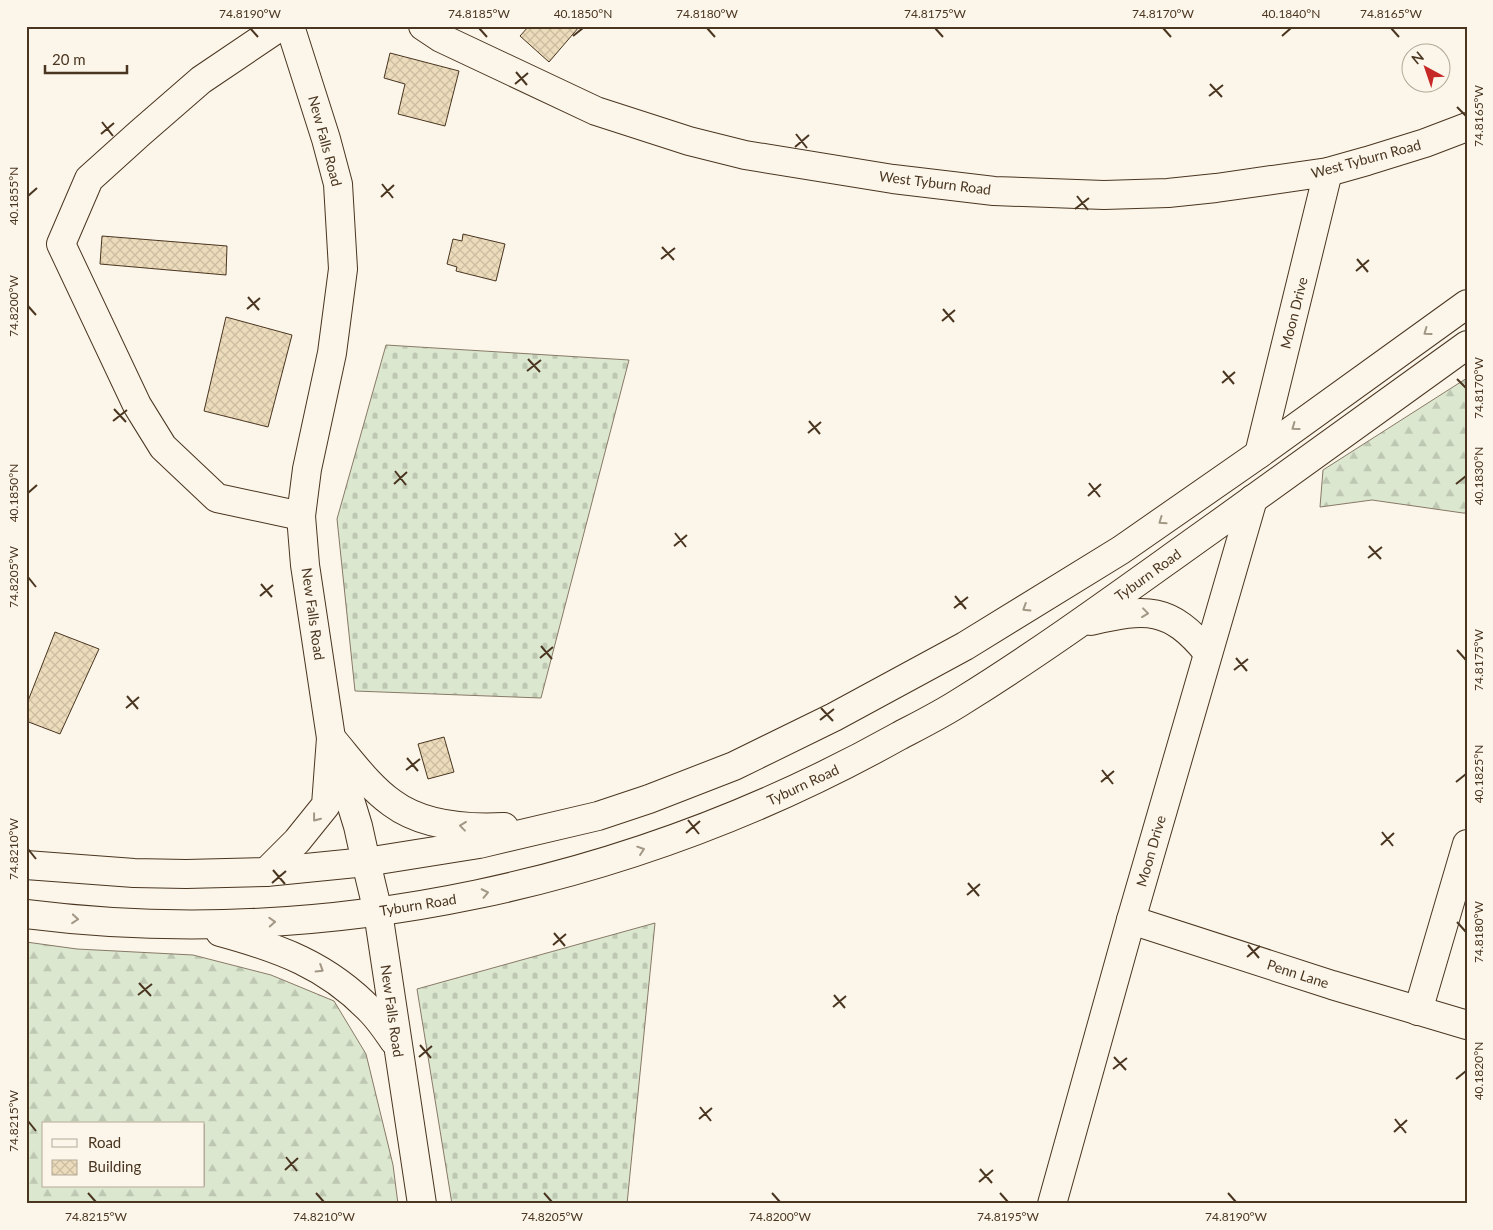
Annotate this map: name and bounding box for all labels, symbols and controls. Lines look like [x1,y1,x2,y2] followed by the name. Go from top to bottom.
[219,6,282,21] text: 74.8190°W
[448,6,511,21] text: 74.8185°W
[554,6,612,21] text: 40.1850°N
[676,6,739,21] text: 74.8180°W
[904,6,967,21] text: 74.8175°W
[1132,6,1195,21] text: 74.8170°W
[1262,6,1320,21] text: 40.1840°N
[1360,6,1423,21] text: 74.8165°W
[45,42,128,74] scale bar
[1400,42,1450,92] north arrow
[1408,48,1427,68] text: N
[52,50,86,68] text: 20 m
[1471,84,1486,147] text: 74.8165°W
[305,94,346,188] street label: New Falls Road
[1309,136,1423,181] street label: West Tyburn Road
[6,167,21,225] text: 40.1855°N
[878,167,992,198] street label: West Tyburn Road
[6,274,21,337] text: 74.8200°W
[1276,275,1311,351] street label: Moon Drive
[1423,326,1433,335] one-way arrow
[1471,356,1486,419] text: 74.8170°W
[1291,421,1301,430] one-way arrow
[1471,447,1486,505] text: 40.1830°N
[6,464,21,522] text: 40.1850°N
[1159,515,1168,524] one-way arrow
[6,545,21,608] text: 74.8205°W
[1111,545,1184,604] street label: Tyburn Road
[299,567,328,661] street label: New Falls Road
[1022,602,1031,612] one-way arrow
[1141,607,1149,618] one-way arrow
[1471,628,1486,691] text: 74.8175°W
[1471,745,1486,803] text: 40.1825°N
[764,760,841,809] street label: Tyburn Road
[313,812,321,821] one-way arrow
[1132,813,1169,889] street label: Moon Drive
[6,817,21,880] text: 74.8210°W
[458,822,467,832] one-way arrow
[637,846,645,856] one-way arrow
[480,888,489,899] one-way arrow
[378,890,458,919] street label: Tyburn Road
[1471,900,1486,963] text: 74.8180°W
[71,913,79,924] one-way arrow
[268,916,276,927] one-way arrow
[1265,956,1331,991] street label: Penn Lane
[314,963,323,973] one-way arrow
[378,964,407,1058] street label: New Falls Road
[1471,1042,1486,1100] text: 40.1820°N
[6,1089,21,1152] text: 74.8215°W
[42,1122,205,1188] legend
[88,1133,121,1151] text: Road
[88,1157,141,1175] text: Building
[65,1209,128,1224] text: 74.8215°W
[293,1209,356,1224] text: 74.8210°W
[521,1209,584,1224] text: 74.8205°W
[749,1209,812,1224] text: 74.8200°W
[977,1209,1040,1224] text: 74.8195°W
[1205,1209,1268,1224] text: 74.8190°W

